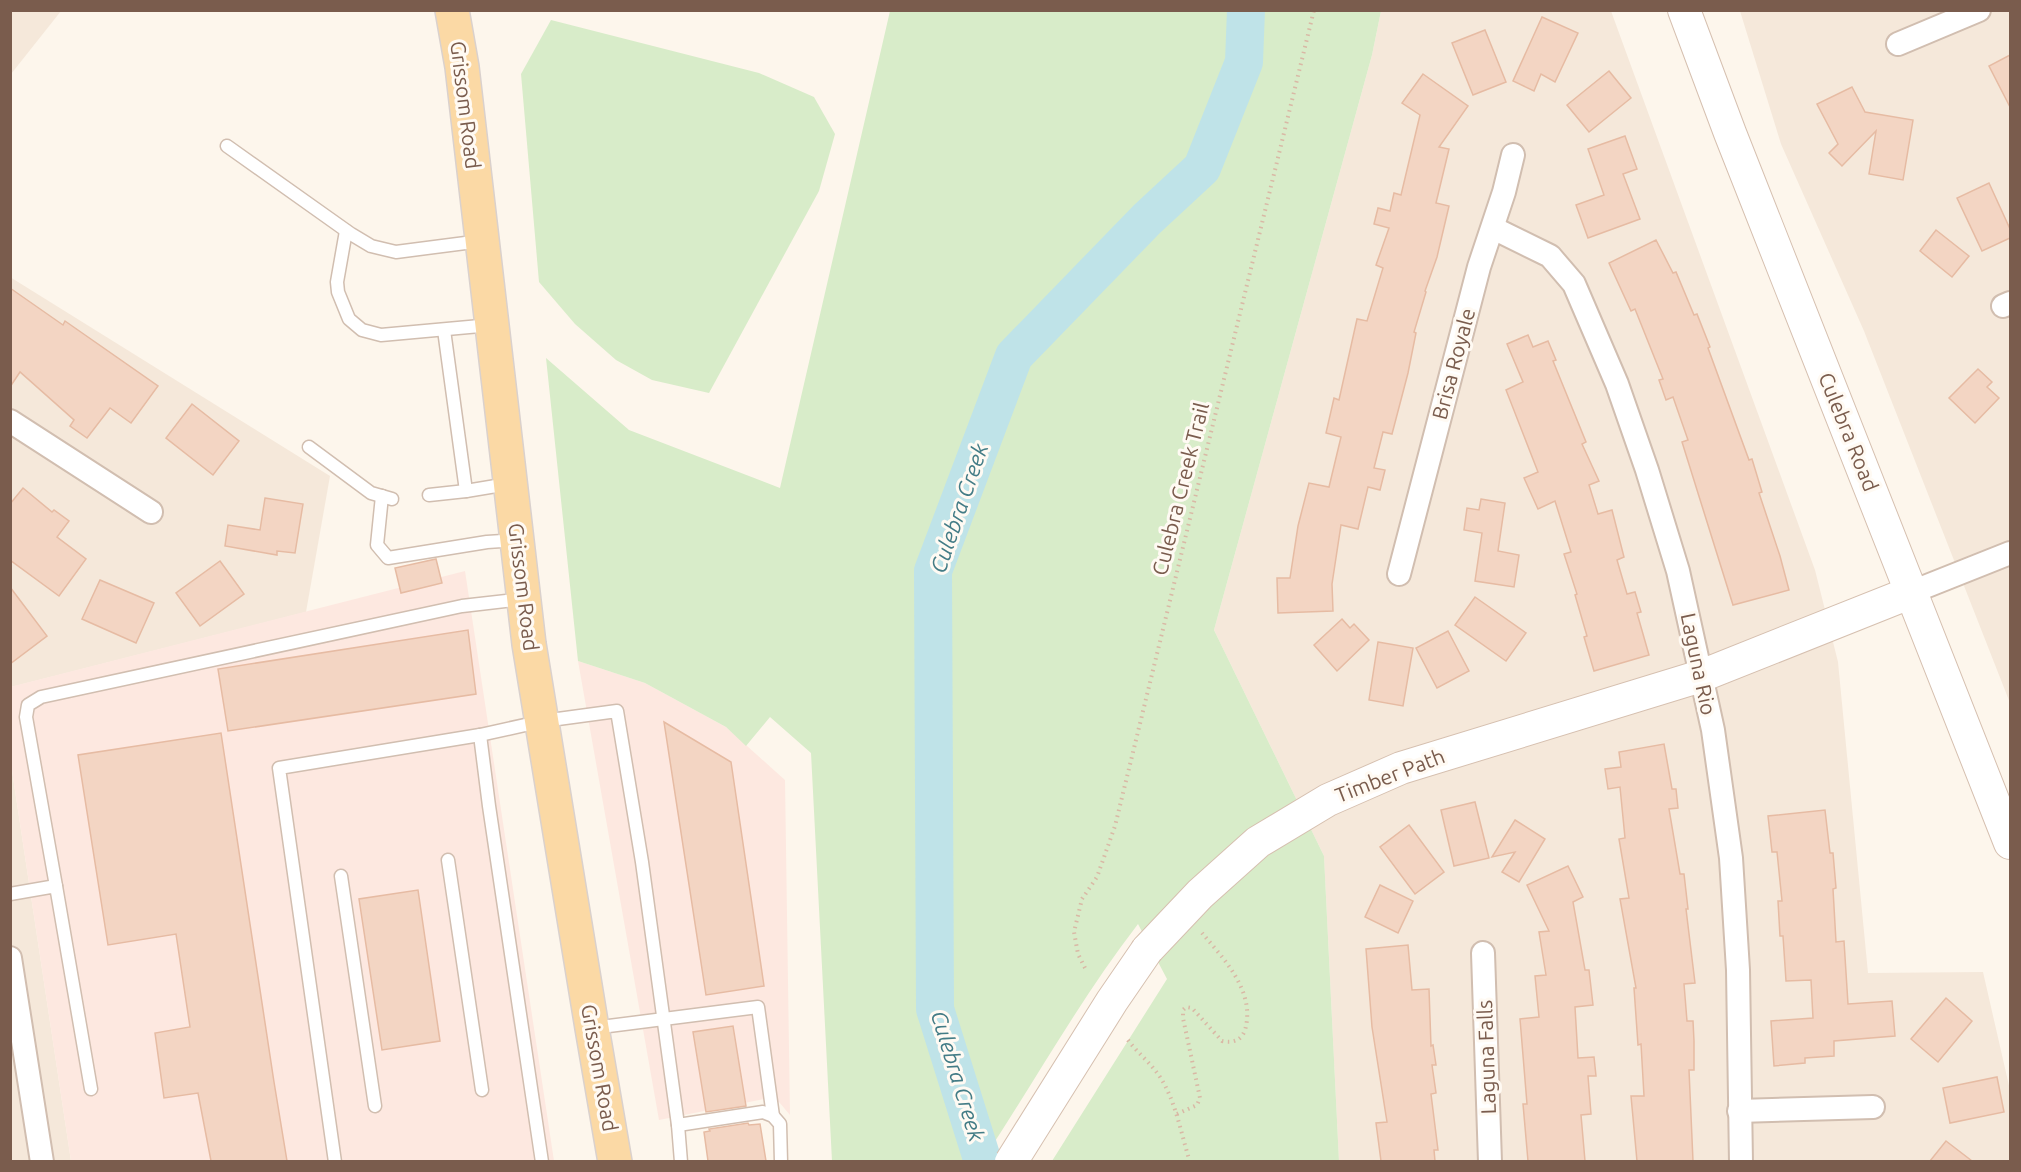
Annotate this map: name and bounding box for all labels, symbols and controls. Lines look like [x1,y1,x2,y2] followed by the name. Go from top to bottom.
[446,39,486,170] street label: Grissom Road
[1427,305,1479,422] street label: Brisa Royale
[1814,369,1884,495] street label: Culebra Road
[1147,400,1213,578] street label: Culebra Creek Trail
[925,439,993,576] water label: Culebra Creek
[504,521,544,652] street label: Grissom Road
[1676,611,1721,717] street label: Laguna Rio
[1331,743,1448,807] street label: Timber Path
[1472,999,1500,1115] street label: Laguna Falls
[577,1002,623,1133] street label: Grissom Road
[927,1007,990,1145] water label: Culebra Creek

